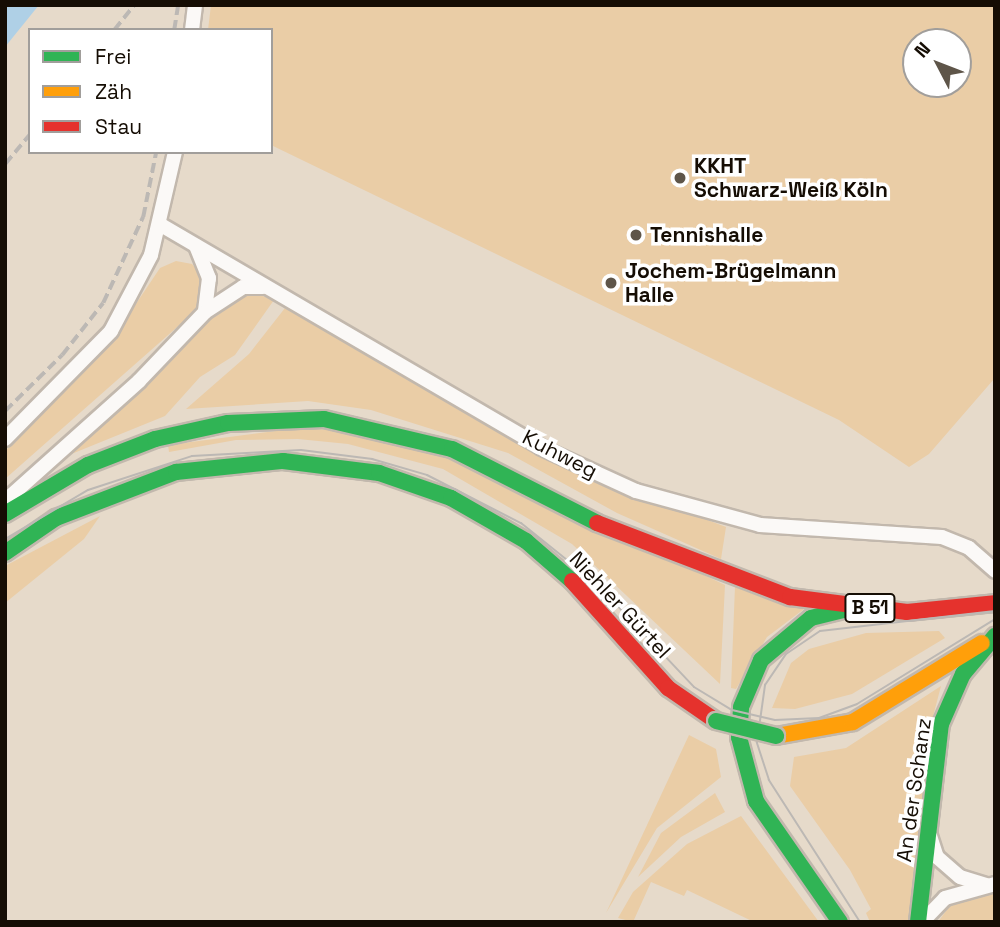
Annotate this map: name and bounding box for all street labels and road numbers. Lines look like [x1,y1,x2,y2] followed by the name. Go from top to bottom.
[518,424,602,484] street label: Kuhweg
[564,546,676,664] street label: Niehler Gürtel
[844,593,896,624] road number: B 51
[891,716,937,864] street label: An der Schanz

